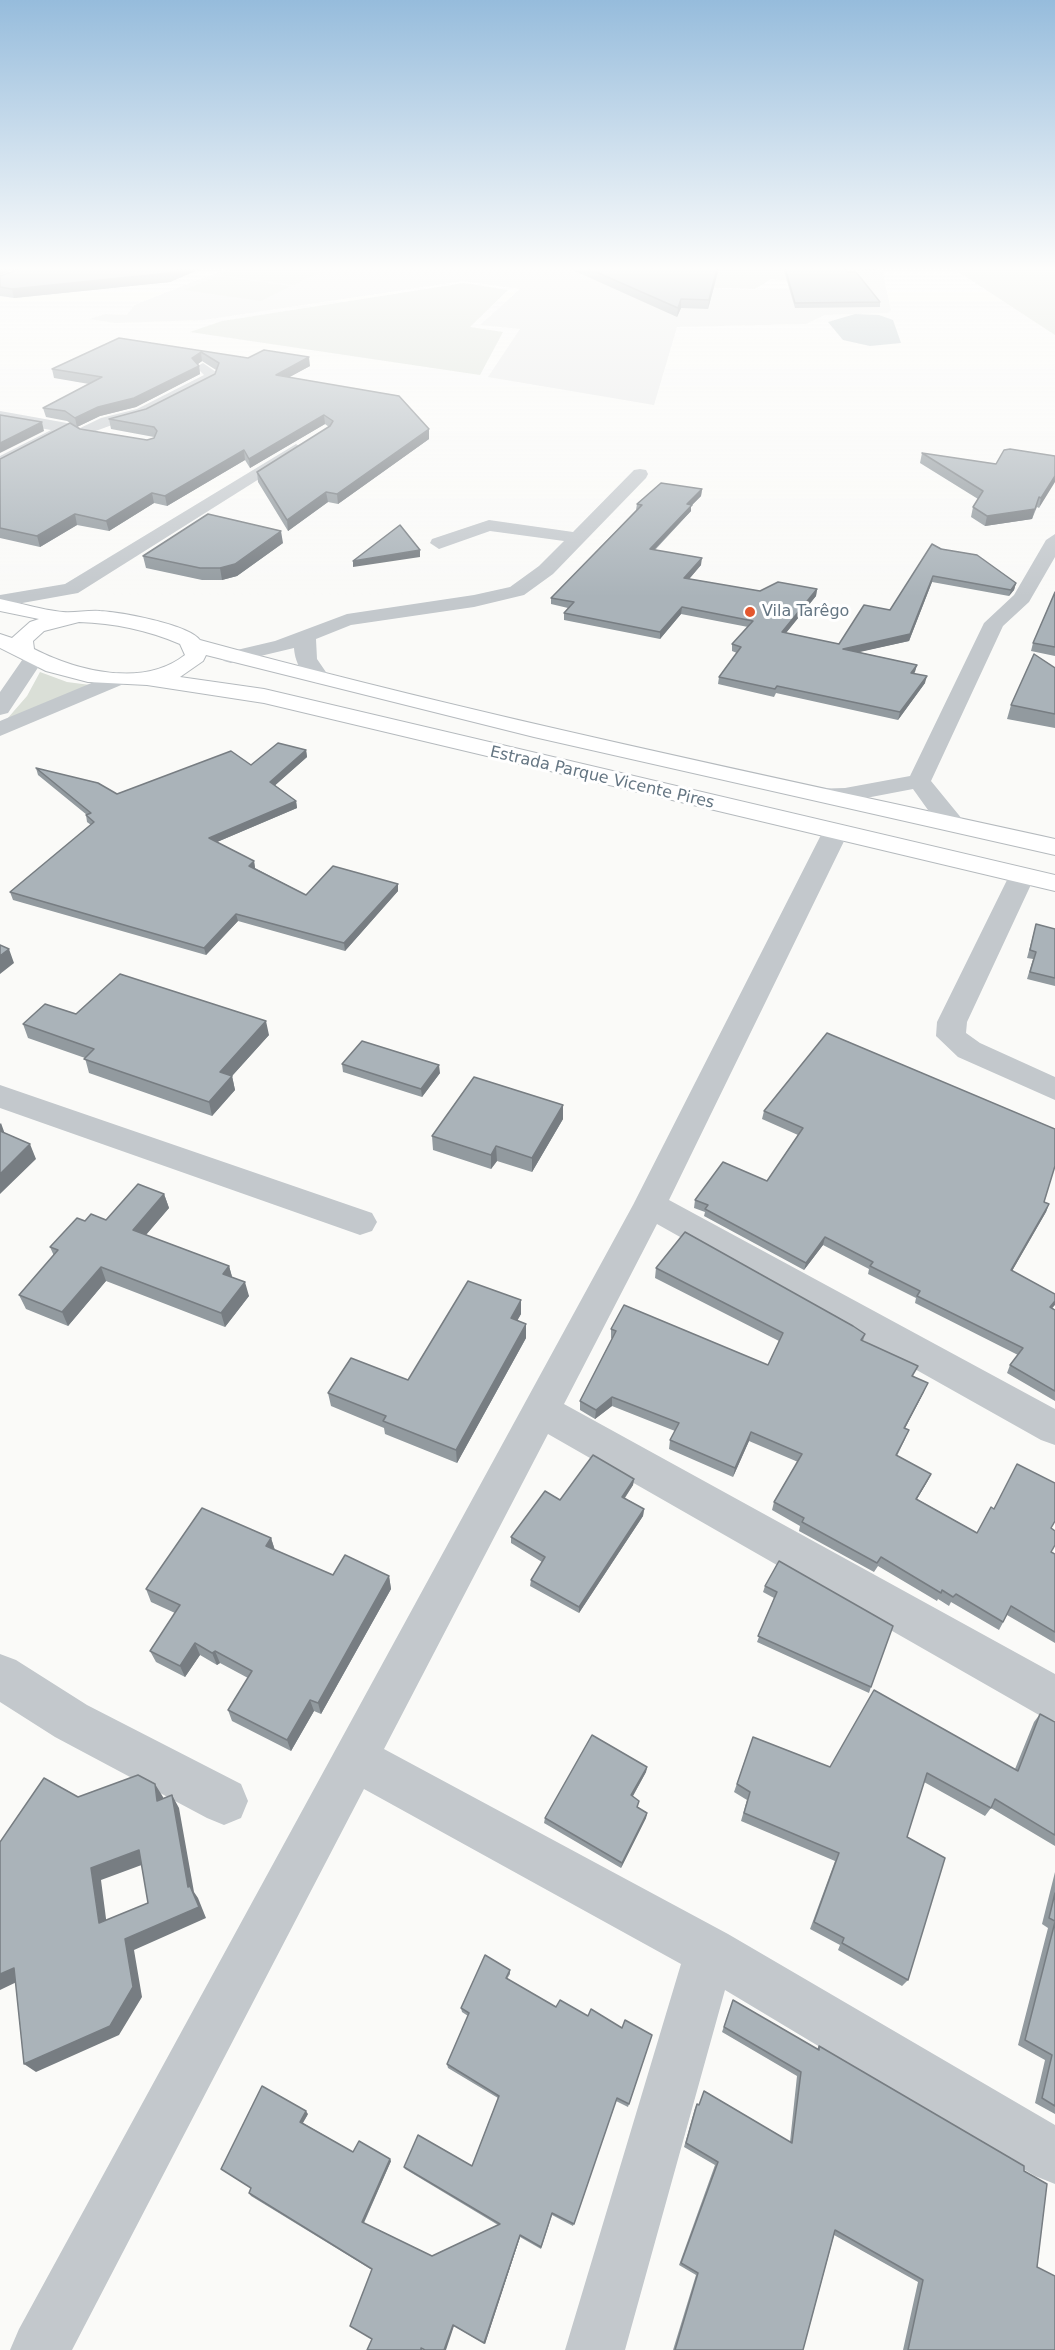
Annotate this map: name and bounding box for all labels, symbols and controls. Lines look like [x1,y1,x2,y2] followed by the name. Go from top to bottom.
[762,602,849,622] place label: Vila Tarêgo
[743,605,757,619] marker: Vila Tarêgo
[488,743,716,813] street label: Estrada Parque Vicente Pires

